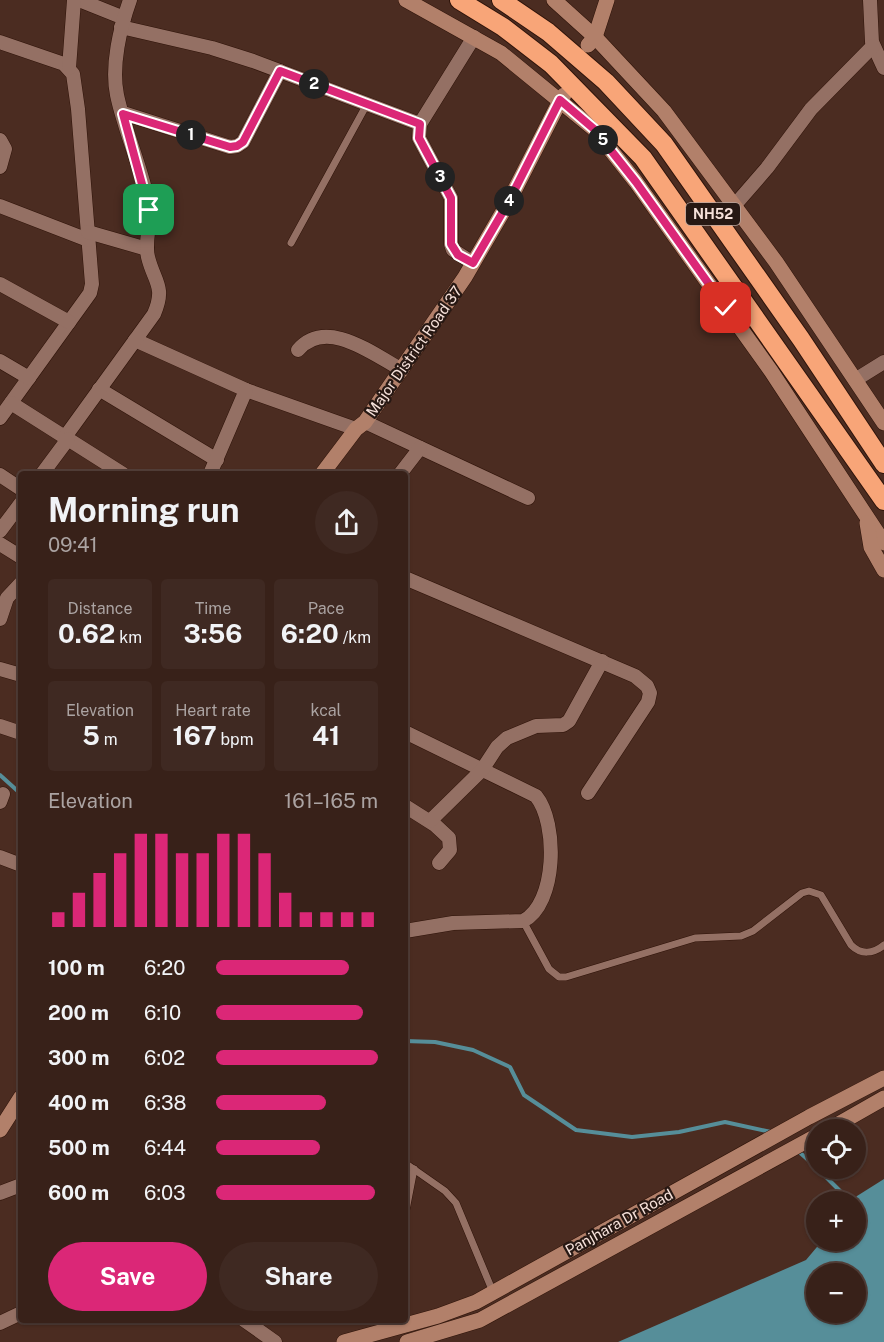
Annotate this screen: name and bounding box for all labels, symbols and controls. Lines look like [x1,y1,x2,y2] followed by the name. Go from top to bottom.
[299,69,329,99] pin: 2
[309,74,319,93] text: 2
[176,120,206,150] pin: 1
[188,125,194,144] text: 1
[588,125,618,155] pin: 5
[598,130,608,149] text: 5
[425,162,455,192] pin: 3
[435,167,445,186] text: 3
[123,184,174,235] pin
[494,186,524,216] pin: 4
[504,191,514,210] text: 4
[132,193,165,226] icon: arrive
[686,203,740,225] road number: NH52
[700,282,751,333] pin
[363,283,465,419] street label: Major District Road 37
[709,291,742,324] icon: check
[48,491,240,529] text: Morning run
[315,491,378,554] button: share
[48,533,98,557] text: 09:41
[68,599,132,618] text: Distance
[195,599,231,618] text: Time
[308,599,344,618] text: Pace
[58,618,115,649] text: 0.62
[183,618,243,649] text: 3:56
[281,618,339,649] text: 6:20
[115,628,142,647] text: km
[339,628,371,647] text: /km
[66,701,134,720] text: Elevation
[175,701,251,720] text: Heart rate
[311,701,341,720] text: kcal
[82,720,100,751] text: 5
[173,720,217,751] text: 167
[312,720,340,751] text: 41
[100,730,118,749] text: m
[217,730,253,749] text: bpm
[48,789,133,813] text: Elevation
[284,789,378,813] text: 161–165 m
[48,956,105,980] text: 100 m
[144,956,186,980] text: 6:20
[48,1001,109,1025] text: 200 m
[144,1001,181,1025] text: 6:10
[48,1046,109,1070] text: 300 m
[144,1046,185,1070] text: 6:02
[48,1091,109,1115] text: 400 m
[144,1091,186,1115] text: 6:38
[806,1119,866,1323] map controls
[806,1119,866,1179] button: locate
[48,1136,110,1160] text: 500 m
[144,1136,186,1160] text: 6:44
[48,1181,109,1205] text: 600 m
[144,1181,186,1205] text: 6:03
[562,1185,676,1259] street label: Panjhara Dr Road
[806,1191,866,1251] button: +
[48,1242,207,1311] button: Save
[219,1242,378,1311] button: Share
[806,1263,866,1323] button: −

